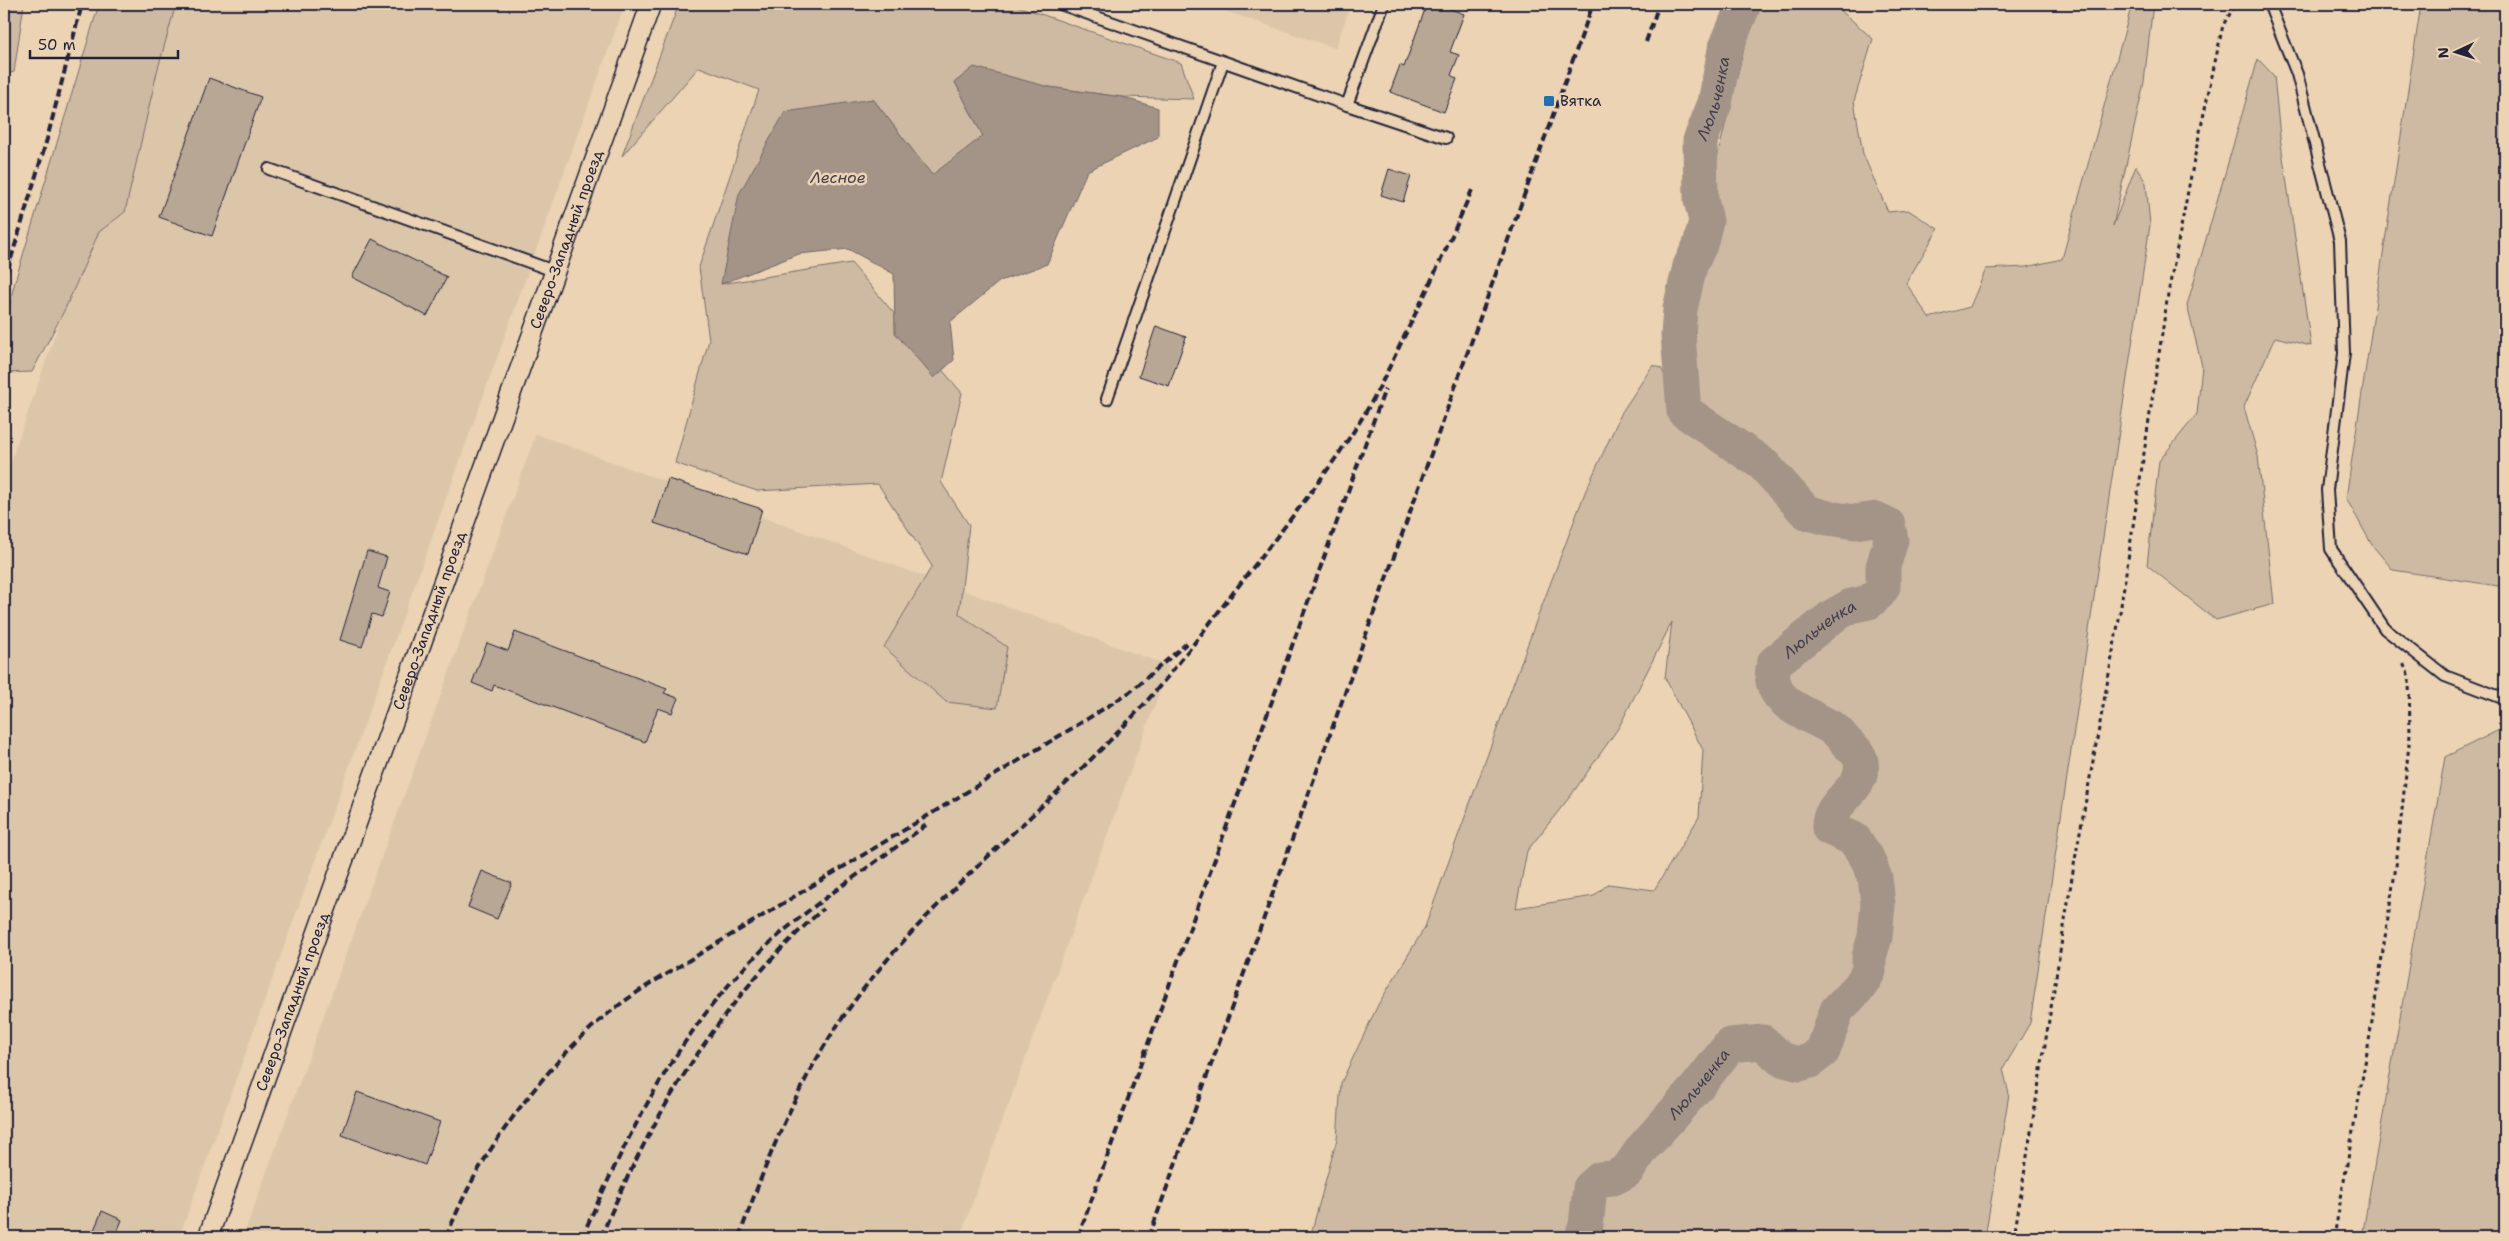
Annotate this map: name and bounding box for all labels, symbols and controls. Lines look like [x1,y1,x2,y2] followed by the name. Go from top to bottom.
[30,28,178,60] scale bar
[2432,28,2482,78] north arrow
[38,35,76,55] text: 50 m
[2434,47,2452,59] text: N
[1691,54,1735,144] water label: Люльченка
[1560,91,1602,111] place label: Вятка
[1542,94,1556,108] marker: Вятка
[525,147,608,332] street label: Северо-Западный проезд
[809,167,866,188] water label: Лесное
[388,528,471,713] street label: Северо-Западный проезд
[1778,595,1860,664] water label: Люльченка
[251,909,334,1094] street label: Северо-Западный проезд
[1662,1044,1735,1125] water label: Люльченка

